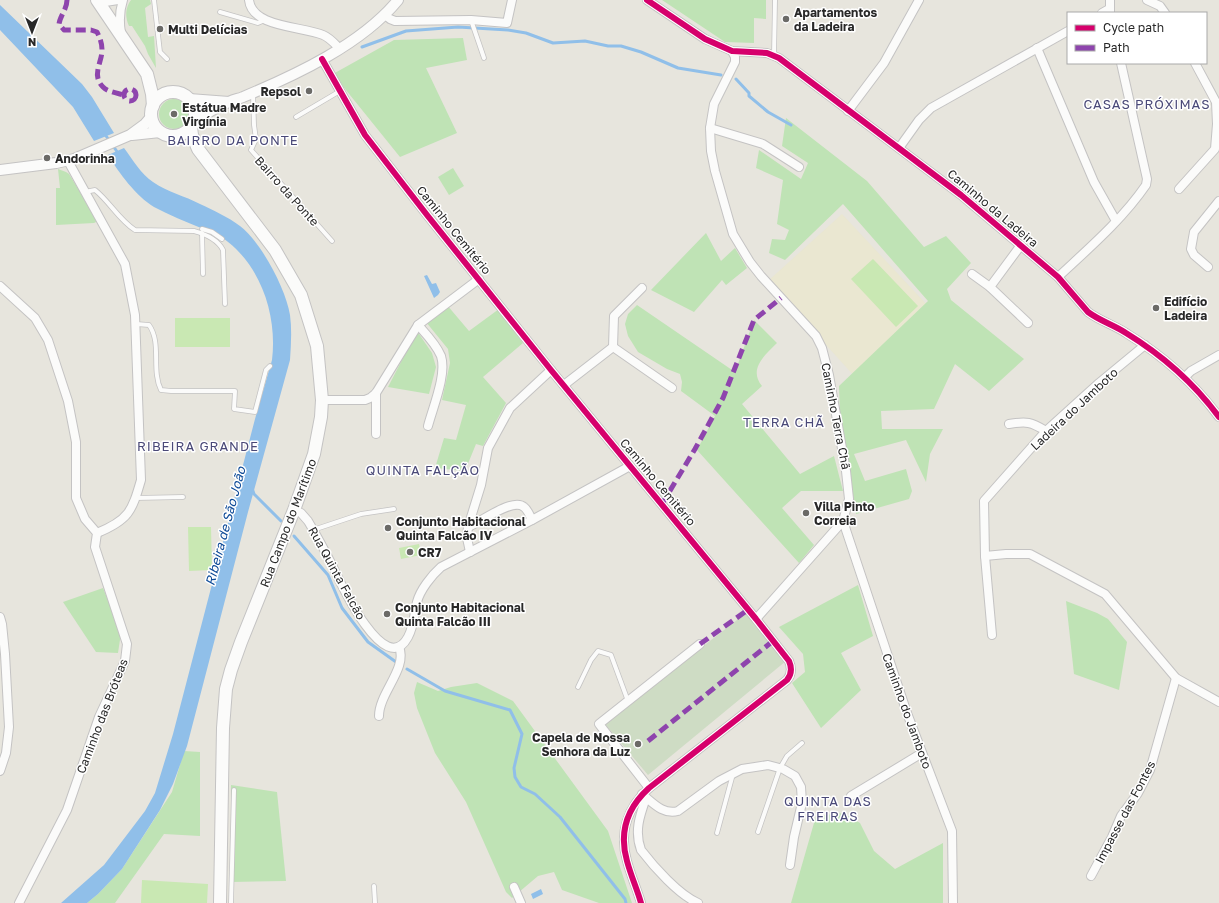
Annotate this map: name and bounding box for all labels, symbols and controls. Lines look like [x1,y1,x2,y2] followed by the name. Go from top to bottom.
[794,5,877,34] place label: Apartamentos da Ladeira
[12,12,52,52] north arrow
[1067,12,1207,64] legend
[781,14,791,24] marker: Apartamentos da Ladeira
[1103,20,1164,35] text: Cycle path
[168,22,248,37] place label: Multi Delícias
[155,24,165,34] marker: Multi Delícias
[28,36,36,49] text: N
[1103,40,1130,55] text: Path
[260,84,301,99] place label: Repsol
[304,86,314,96] marker: Repsol
[1084,96,1210,112] district label: CASAS PRÓXIMAS
[182,100,266,129] place label: Estátua Madre Virgínia
[169,109,179,119] marker: Estátua Madre Virgínia
[167,132,299,148] district label: BAIRRO DA PONTE
[55,151,115,166] place label: Andorinha
[42,153,52,163] marker: Andorinha
[252,153,322,229] street label: Bairro da Ponte
[945,166,1041,250] street label: Caminho da Ladeira
[414,183,494,277] street label: Caminho Cemitério
[1164,294,1207,323] place label: Edifício Ladeira
[1151,303,1161,313] marker: Edifício Ladeira
[818,361,854,471] street label: Caminho Terra Chã
[1027,365,1121,453] street label: Ladeira do Jamboto
[743,414,825,430] district label: TERRA CHÃ
[617,435,699,529] street label: Caminho Cemitério
[137,438,259,454] district label: RIBEIRA GRANDE
[257,457,319,589] street label: Rua Campo do Marítimo
[366,462,480,478] district label: QUINTA FALÇÃO
[201,464,249,587] water label: Ribeira de São João
[814,499,874,528] place label: Villa Pinto Correia
[801,508,811,518] marker: Villa Pinto Correia
[396,514,526,543] place label: Conjunto Habitacional Quinta Falcão IV
[383,523,393,533] marker: Conjunto Habitacional Quinta Falcão IV
[305,524,369,622] street label: Rua Quinta Falcão
[418,545,442,560] place label: CR7
[405,547,415,557] marker: CR7
[395,600,525,629] place label: Conjunto Habitacional Quinta Falcão III
[382,609,392,619] marker: Conjunto Habitacional Quinta Falcão III
[879,651,935,771] street label: Caminho do Jamboto
[73,656,131,776] street label: Caminho das Bróteas
[532,730,630,759] place label: Capela de Nossa Senhora da Luz
[633,739,643,749] marker: Capela de Nossa Senhora da Luz
[1092,758,1158,866] street label: Impasse das Fontes
[784,793,872,824] district label: QUINTA DAS FREIRAS

